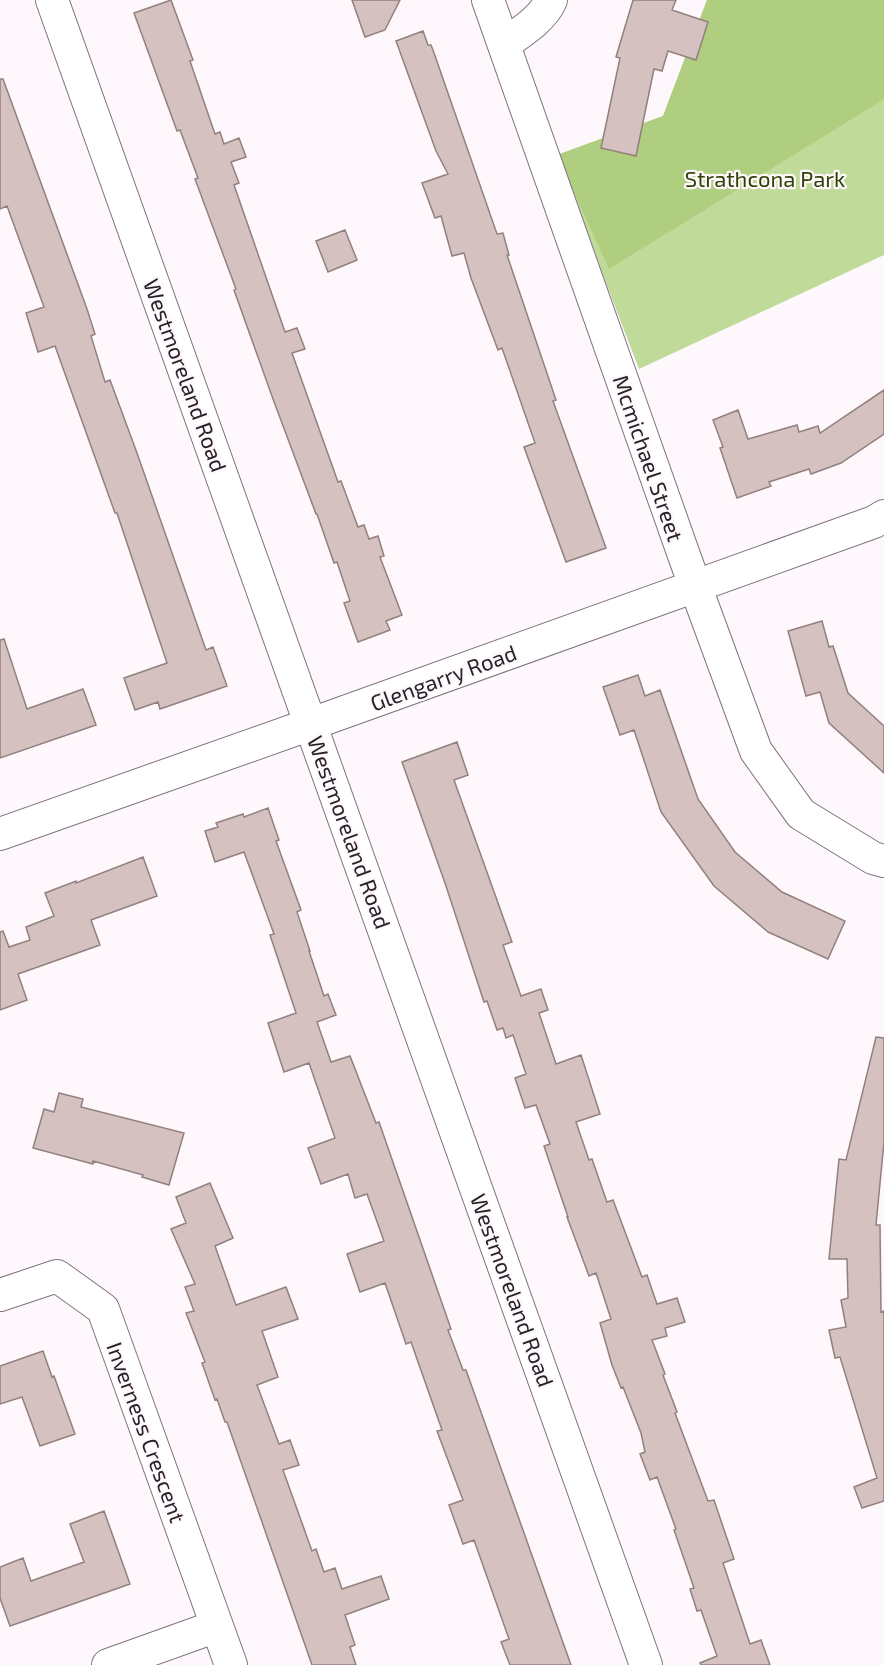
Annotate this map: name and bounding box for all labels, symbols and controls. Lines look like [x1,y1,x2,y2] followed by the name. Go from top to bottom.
[685,165,845,191] park label: Strathcona Park
[139,275,233,475] street label: Westmoreland Road
[608,371,690,545] street label: Mcmichael Street
[366,639,520,715] street label: Glengarry Road
[303,732,397,932] street label: Westmoreland Road
[466,1190,560,1390] street label: Westmoreland Road
[102,1338,192,1526] street label: Inverness Crescent

